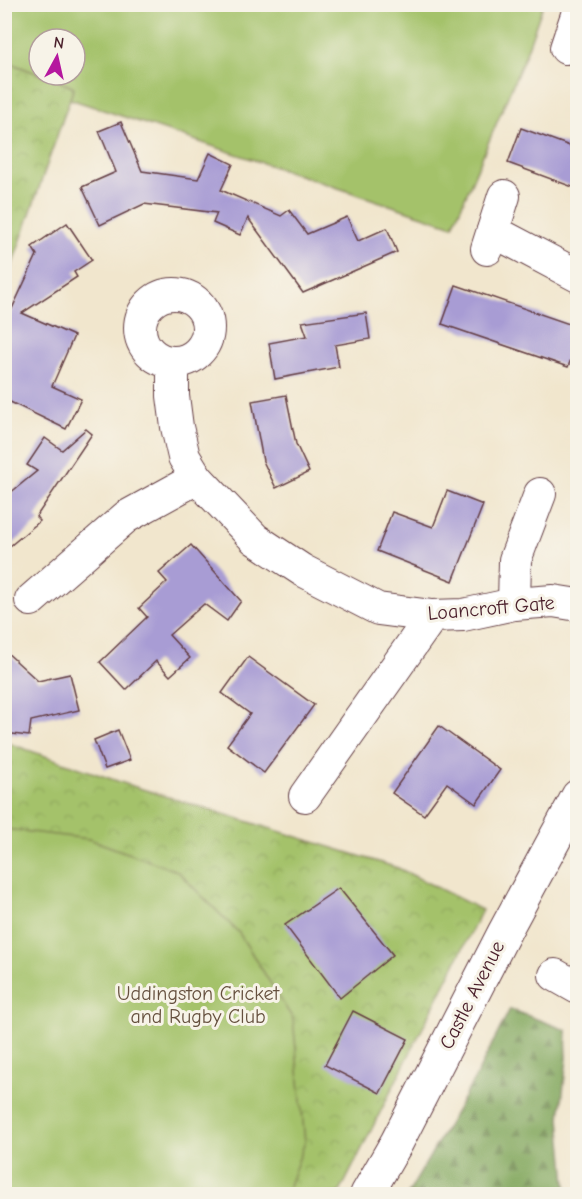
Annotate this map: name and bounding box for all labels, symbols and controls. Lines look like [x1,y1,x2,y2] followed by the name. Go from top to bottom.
[27,27,87,87] north arrow
[53,33,65,53] text: N
[427,591,555,625] street label: Loancroft Gate
[435,937,509,1053] street label: Castle Avenue
[117,982,280,1028] park label: Uddingston Cricket and Rugby Club

